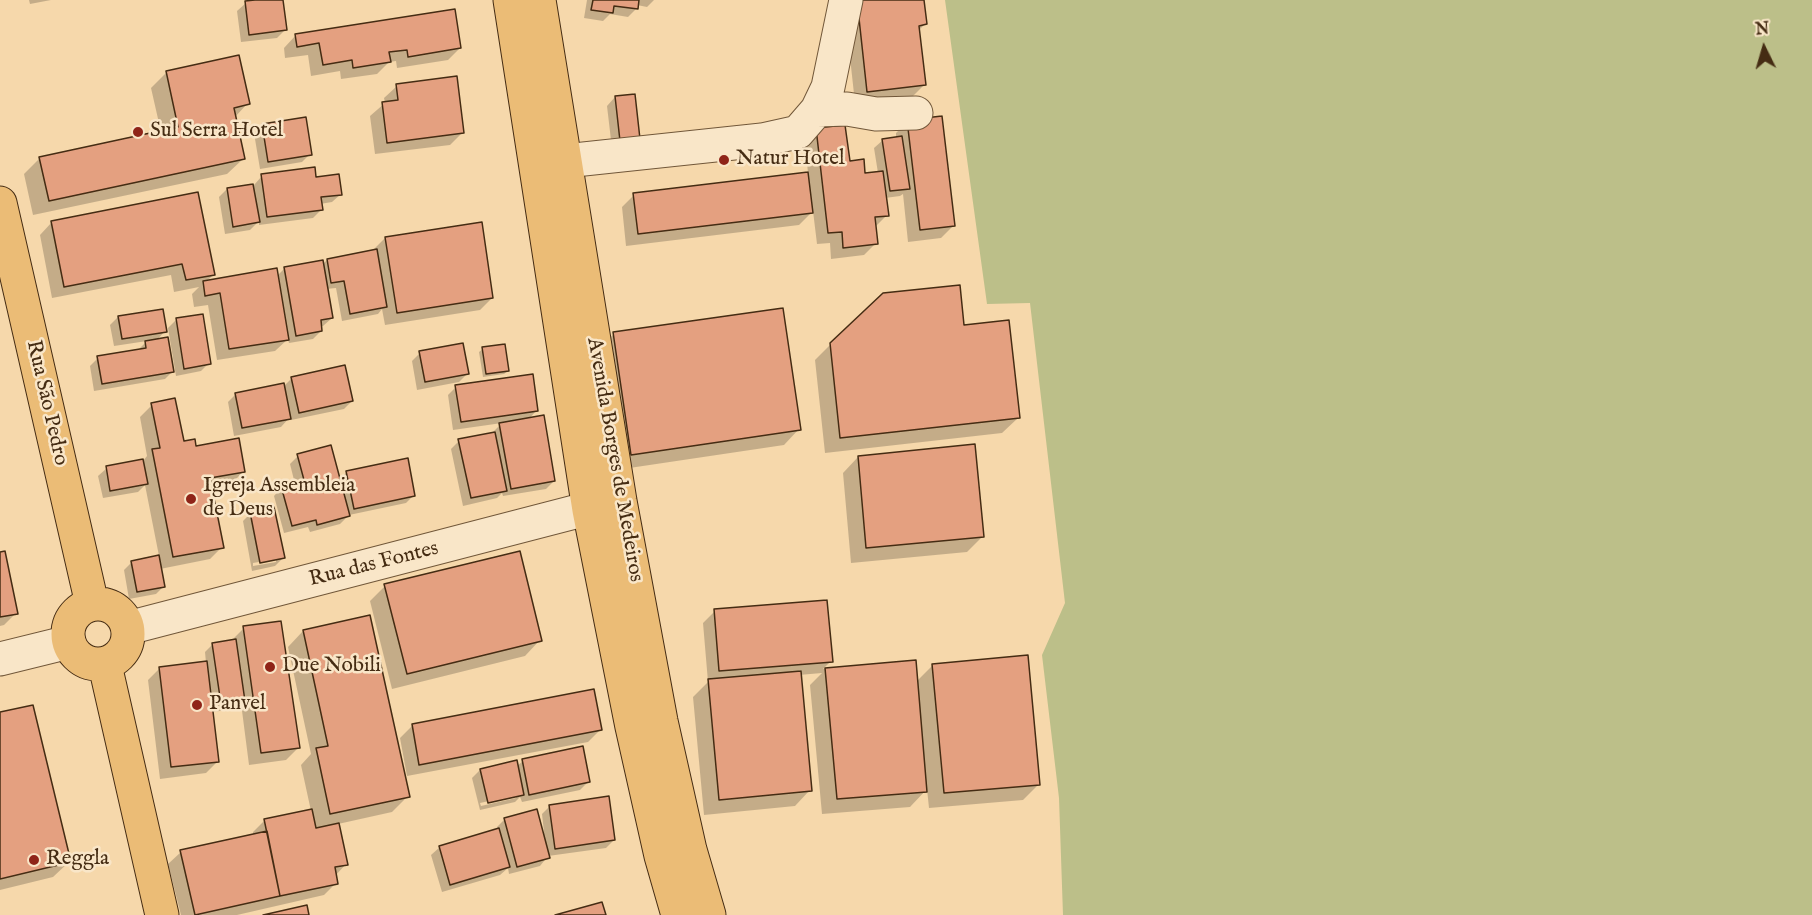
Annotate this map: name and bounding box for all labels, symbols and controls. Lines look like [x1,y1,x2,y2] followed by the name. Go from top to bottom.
[1734,18,1794,78] north arrow
[1755,20,1770,41] text: N
[150,119,283,145] place label: Sul Serra Hotel
[131,125,145,139] marker: Sul Serra Hotel
[736,147,845,173] place label: Natur Hotel
[717,153,731,167] marker: Natur Hotel
[580,336,648,584] street label: Avenida Borges de Medeiros
[19,338,73,468] street label: Rua São Pedro
[203,474,355,524] place label: Igreja Assembleia de Deus
[184,492,198,506] marker: Igreja Assembleia de Deus
[307,537,441,593] street label: Rua das Fontes
[282,654,381,680] place label: Due Nobili
[263,660,277,674] marker: Due Nobili
[209,692,266,718] place label: Panvel
[190,698,204,712] marker: Panvel
[46,847,109,873] place label: Reggla
[27,853,41,867] marker: Reggla

